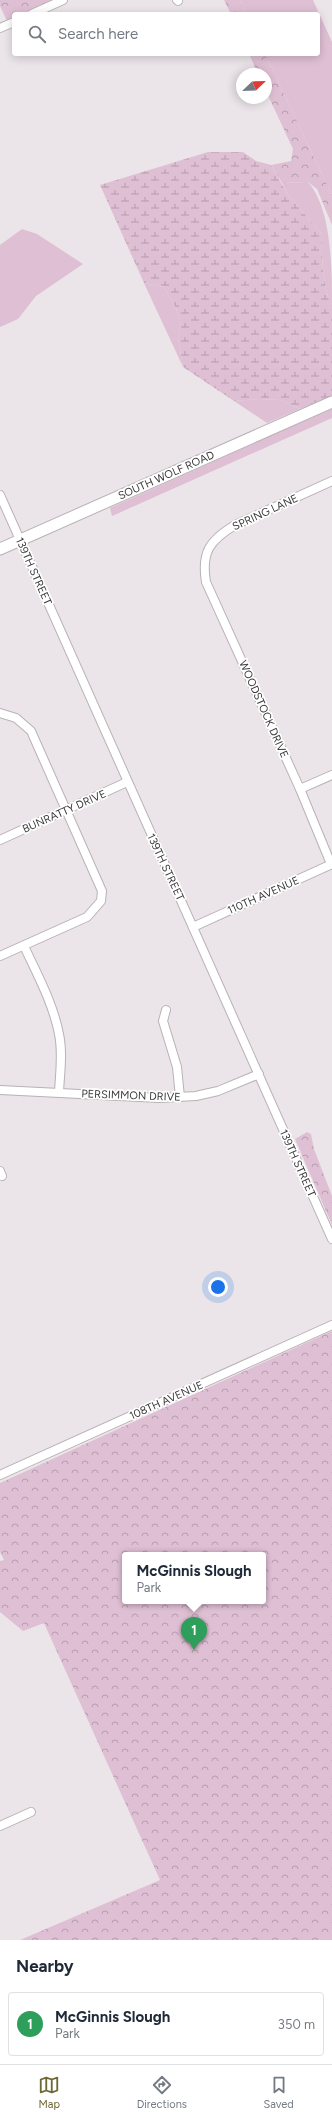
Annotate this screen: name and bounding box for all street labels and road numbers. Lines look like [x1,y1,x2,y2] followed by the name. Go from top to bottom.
[116,448,217,503] street label: SOUTH WOLF ROAD
[230,492,300,533] street label: SPRING LANE
[13,535,54,607] street label: 139TH STREET
[236,658,291,760] street label: WOODSTOCK DRIVE
[20,787,108,836] street label: BUNRATTY DRIVE
[144,832,187,903] street label: 139TH STREET
[225,874,301,917] street label: 110TH AVENUE
[81,1087,181,1104] street label: PERSIMMON DRIVE
[277,1127,318,1199] street label: 139TH STREET
[127,1378,205,1423] street label: 108TH AVENUE

